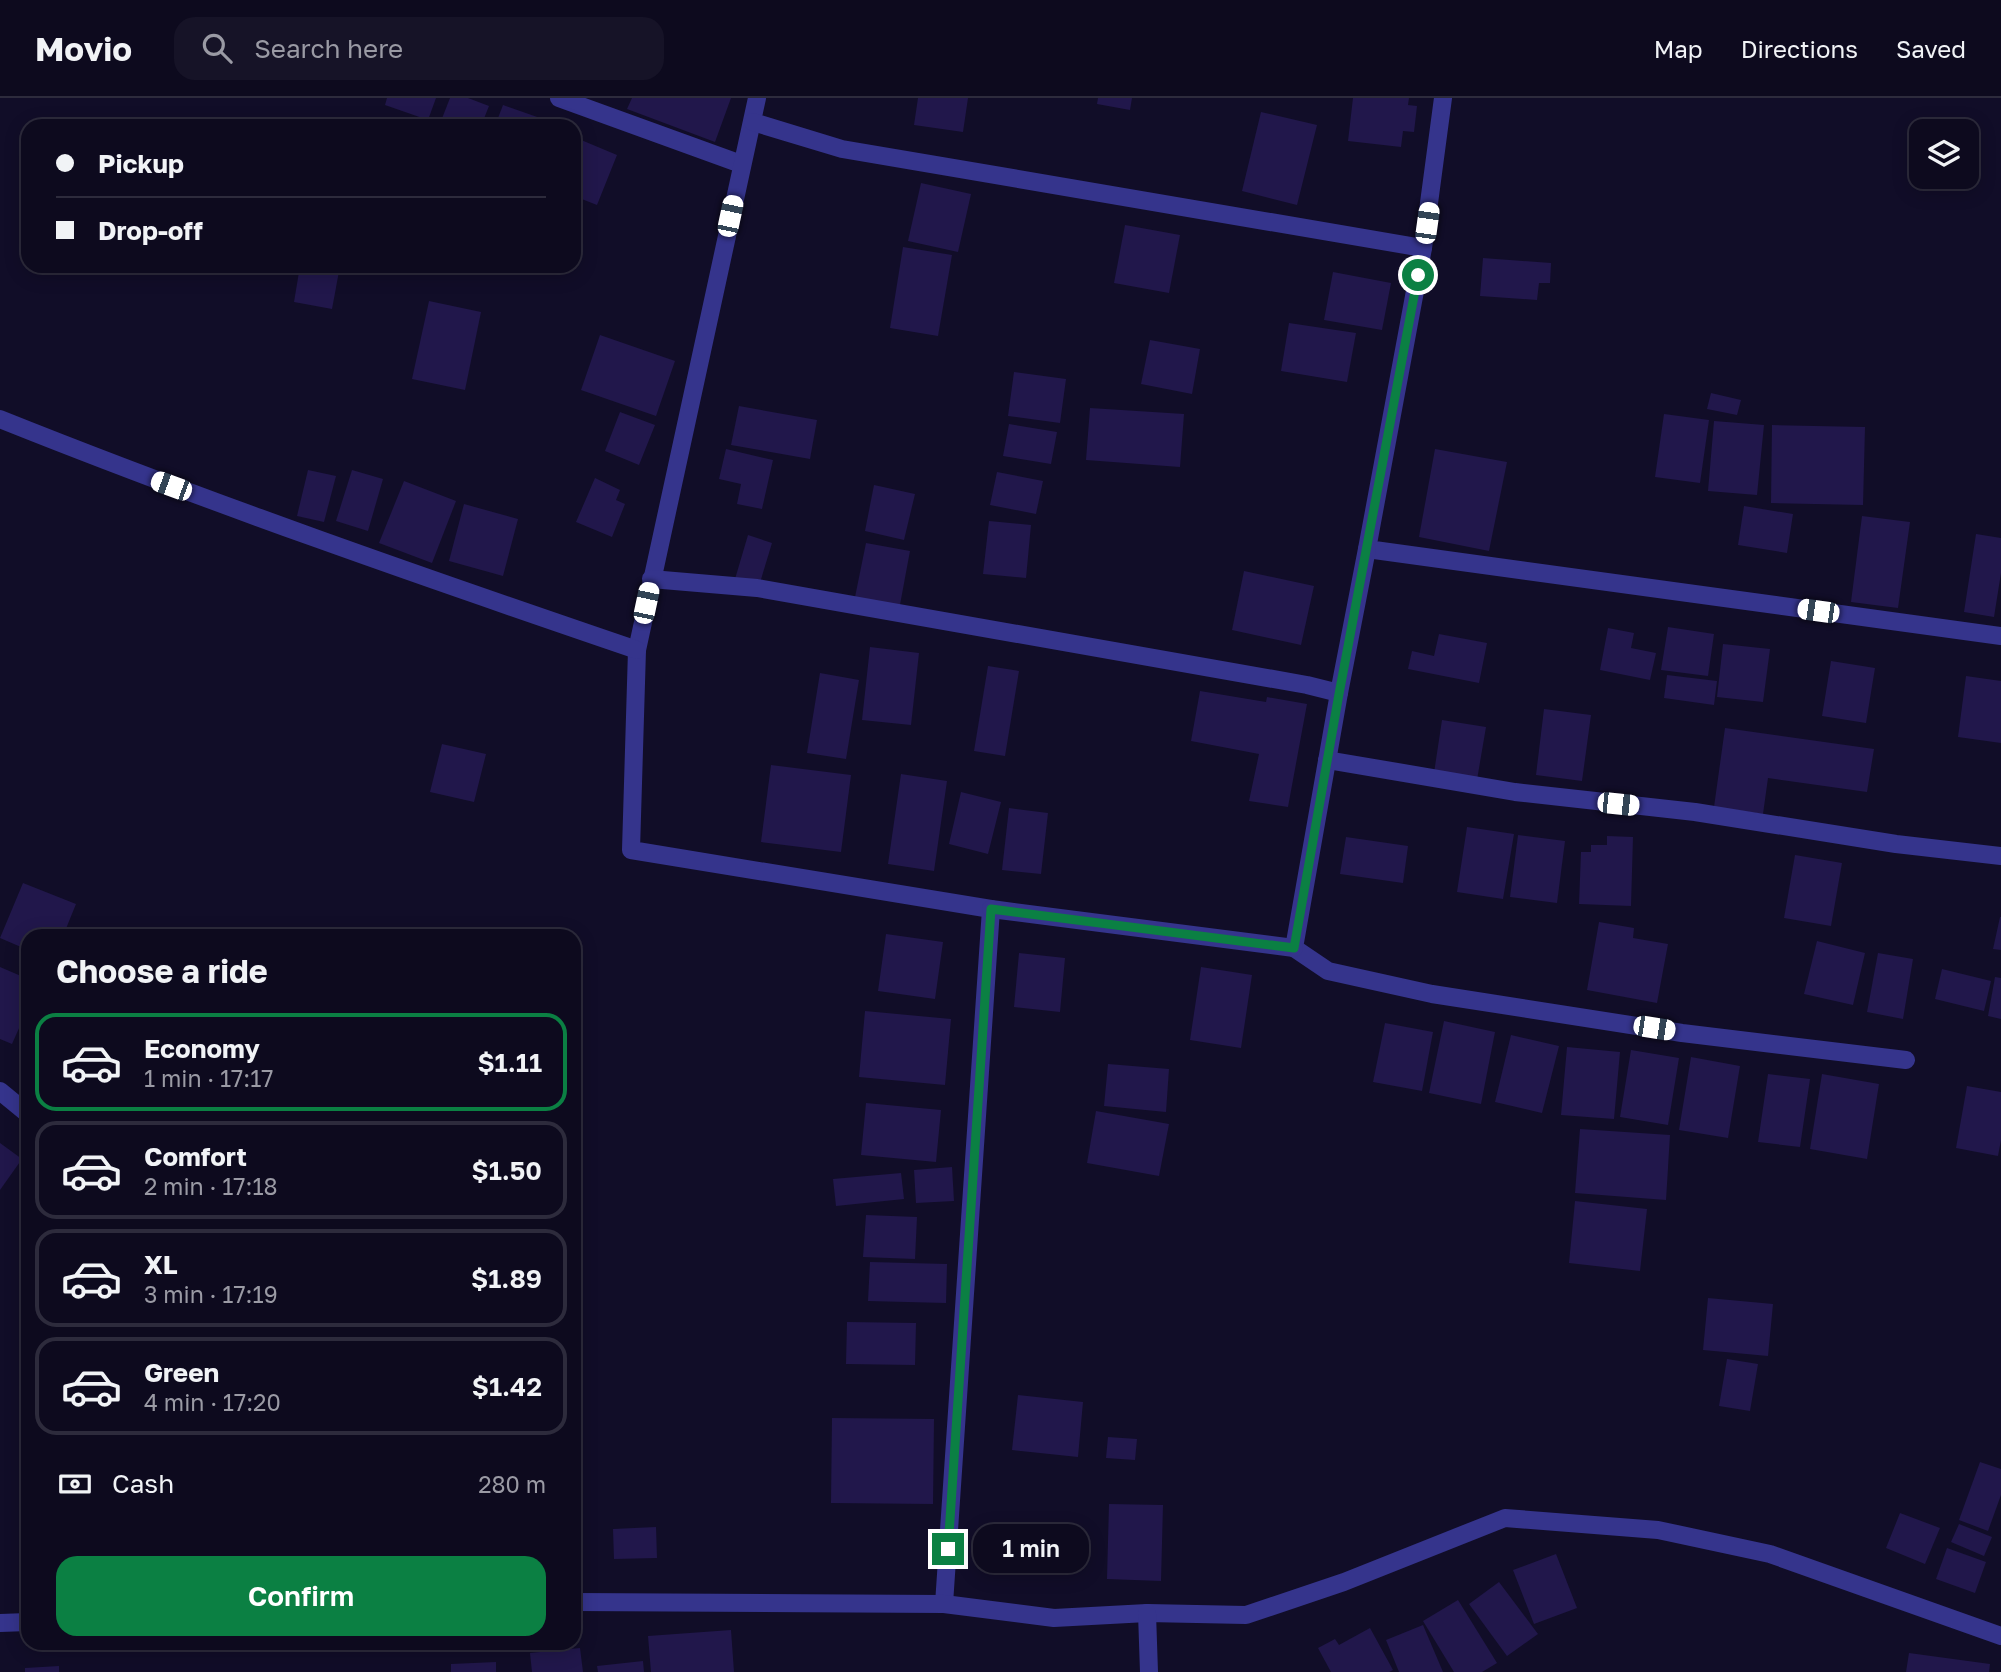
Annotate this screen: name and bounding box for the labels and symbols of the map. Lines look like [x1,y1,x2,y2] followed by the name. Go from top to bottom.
[716,193,745,239] car
[1414,201,1441,245] car
[1402,259,1434,291] route start
[148,469,195,503] car
[632,580,661,626] car
[1796,598,1841,624] car
[1597,791,1640,817] car
[1632,1014,1677,1042] car
[972,1524,1088,1574] callout: 1 min
[932,1533,964,1565] route end

